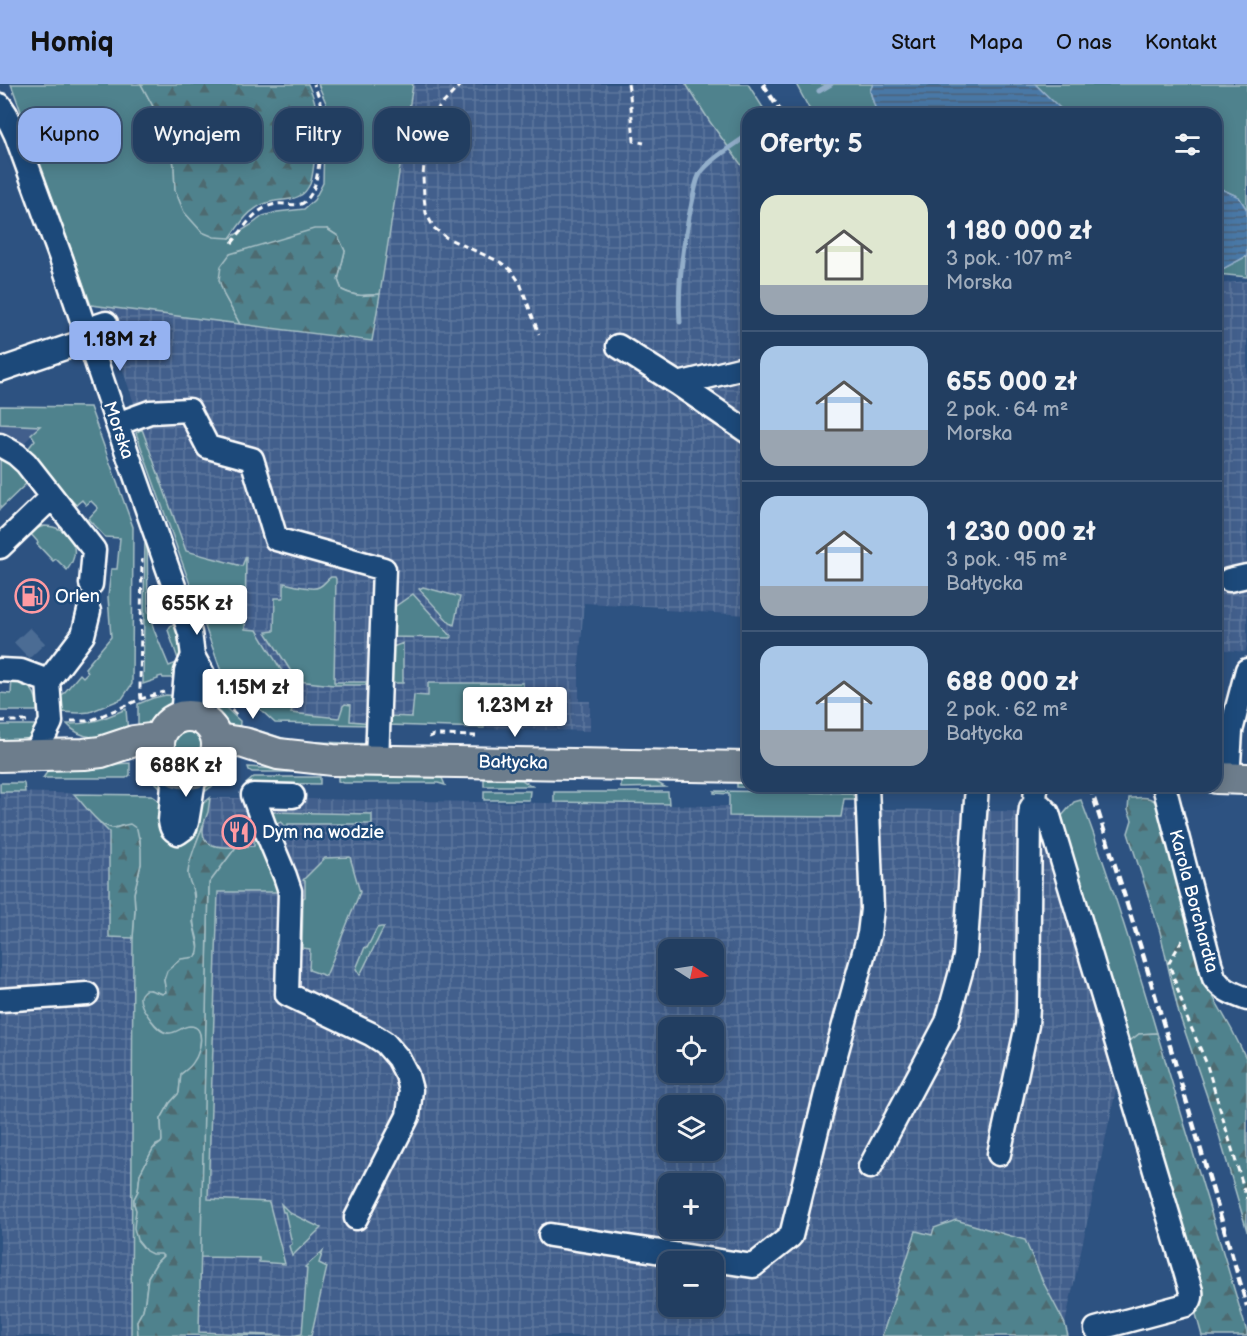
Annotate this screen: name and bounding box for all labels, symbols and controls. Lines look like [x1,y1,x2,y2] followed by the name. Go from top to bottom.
[30,26,114,59] text: Homiq
[891,30,936,55] text: Start
[969,30,1023,55] text: Mapa
[1056,30,1112,55] text: O nas
[1145,30,1217,55] text: Kontakt
[18,108,121,162] chip: Kupno
[133,108,262,162] chip: Wynajem
[274,108,362,162] chip: Filtry
[374,108,470,162] chip: Nowe
[1171,128,1204,161] icon: filters
[760,129,863,160] text: Oferty: 5
[946,216,1092,247] text: 1 180 000 zł
[808,219,880,291] icon: home
[946,247,1073,271] text: 3 pok. · 107 m²
[946,271,1013,295] text: Morska
[58,321,182,372] pin: 1.18M zł
[83,328,157,352] text: 1.18M zł
[946,367,1077,398] text: 655 000 zł
[808,370,880,442] icon: home
[99,398,138,462] street label: Morska
[946,398,1068,422] text: 2 pok. · 64 m²
[946,422,1013,446] text: Morska
[946,517,1096,548] text: 1 230 000 zł
[808,520,880,592] icon: home
[946,548,1067,572] text: 3 pok. · 95 m²
[946,572,1023,596] text: Bałtycka
[14,578,50,614] fuel station icon: Orlen
[142,585,252,636] pin: 655K zł
[55,586,100,607] place label: Orlen
[161,592,233,616] text: 655K zł
[946,667,1078,698] text: 688 000 zł
[191,669,315,720] pin: 1.15M zł
[808,670,880,742] icon: home
[217,676,289,700] text: 1.15M zł
[453,687,577,738] pin: 1.23M zł
[477,694,553,718] text: 1.23M zł
[946,698,1068,722] text: 2 pok. · 62 m²
[946,722,1023,746] text: Bałtycka
[131,747,241,798] pin: 688K zł
[478,751,548,774] street label: Bałtycka
[150,754,222,778] text: 688K zł
[221,814,257,850] restaurant icon: Dym na wodzie
[262,822,385,843] place label: Dym na wodzie
[1164,827,1223,975] street label: Karola Borchardta
[658,939,724,1005] north arrow
[658,939,724,1317] map controls
[658,1017,724,1083] button: locate
[658,1095,724,1161] button: layers
[658,1173,724,1239] button: +
[658,1251,724,1317] button: −

